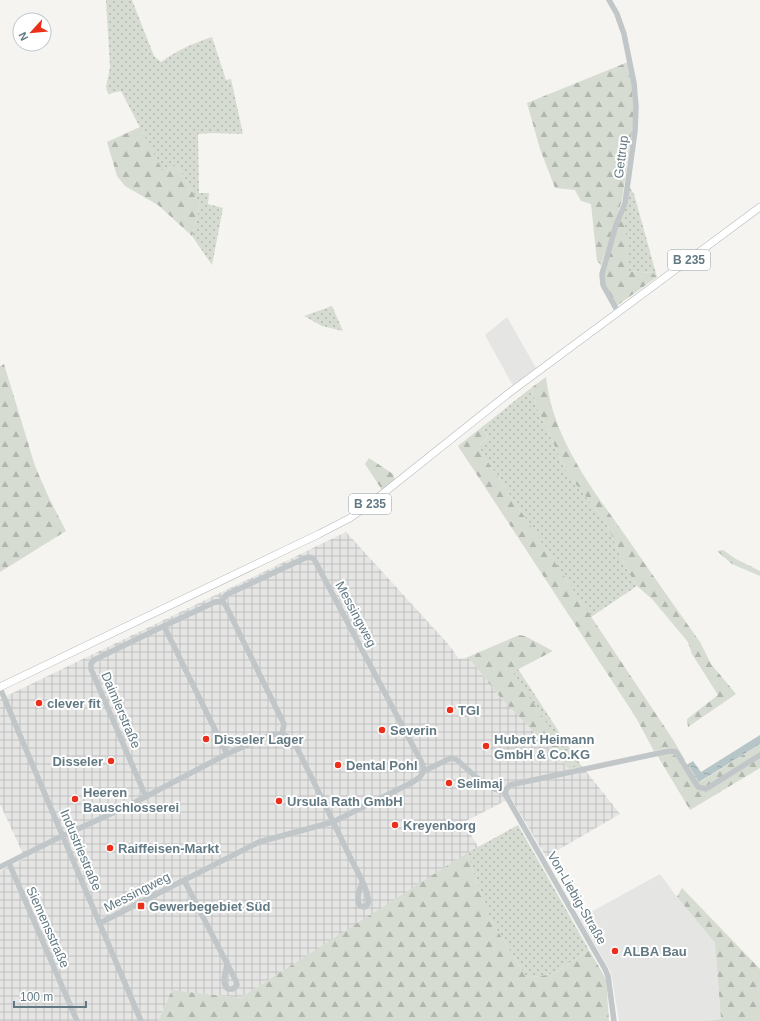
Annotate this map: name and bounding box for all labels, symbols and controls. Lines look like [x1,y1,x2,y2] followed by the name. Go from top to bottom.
[12,12,52,52] north arrow
[16,30,30,43] text: N
[611,135,631,179] street label: Gettrup
[668,250,710,270] road number: B 235
[349,494,391,514] road number: B 235
[332,579,380,649] street label: Messingweg
[98,670,144,750] street label: Daimlerstraße
[47,696,101,711] place label: clever fit
[34,698,44,708] marker: clever fit
[458,703,480,718] place label: TGI
[445,705,455,715] marker: TGI
[390,723,437,738] place label: Severin
[377,725,387,735] marker: Severin
[214,732,304,747] place label: Disseler Lager
[494,732,594,762] place label: Hubert Heimann GmbH & Co.KG
[201,734,211,744] marker: Disseler Lager
[481,741,491,751] marker: Hubert Heimann GmbH & Co.KG
[52,754,103,769] place label: Disseler
[106,756,116,766] marker: Disseler
[346,758,418,773] place label: Dental Pohl
[333,760,343,770] marker: Dental Pohl
[457,776,503,791] place label: Selimaj
[444,778,454,788] marker: Selimaj
[83,785,179,815] place label: Heeren Bauschlosserei
[70,794,80,804] marker: Heeren Bauschlosserei
[287,794,403,809] place label: Ursula Rath GmbH
[274,796,284,806] marker: Ursula Rath GmbH
[57,807,105,893] street label: Industriestraße
[403,818,476,833] place label: Kreyenborg
[390,820,400,830] marker: Kreyenborg
[118,841,220,856] place label: Raiffeisen-Markt
[105,843,115,853] marker: Raiffeisen-Markt
[544,849,610,947] street label: Von-Liebig-Straße
[101,869,173,915] street label: Messingweg
[23,884,73,970] street label: Siemensstraße
[149,899,270,914] place label: Gewerbegebiet Süd
[136,901,146,911] marker: Gewerbegebiet Süd
[623,944,687,959] place label: ALBA Bau
[610,946,620,956] marker: ALBA Bau
[14,983,86,1009] scale bar
[20,990,53,1004] text: 100 m

